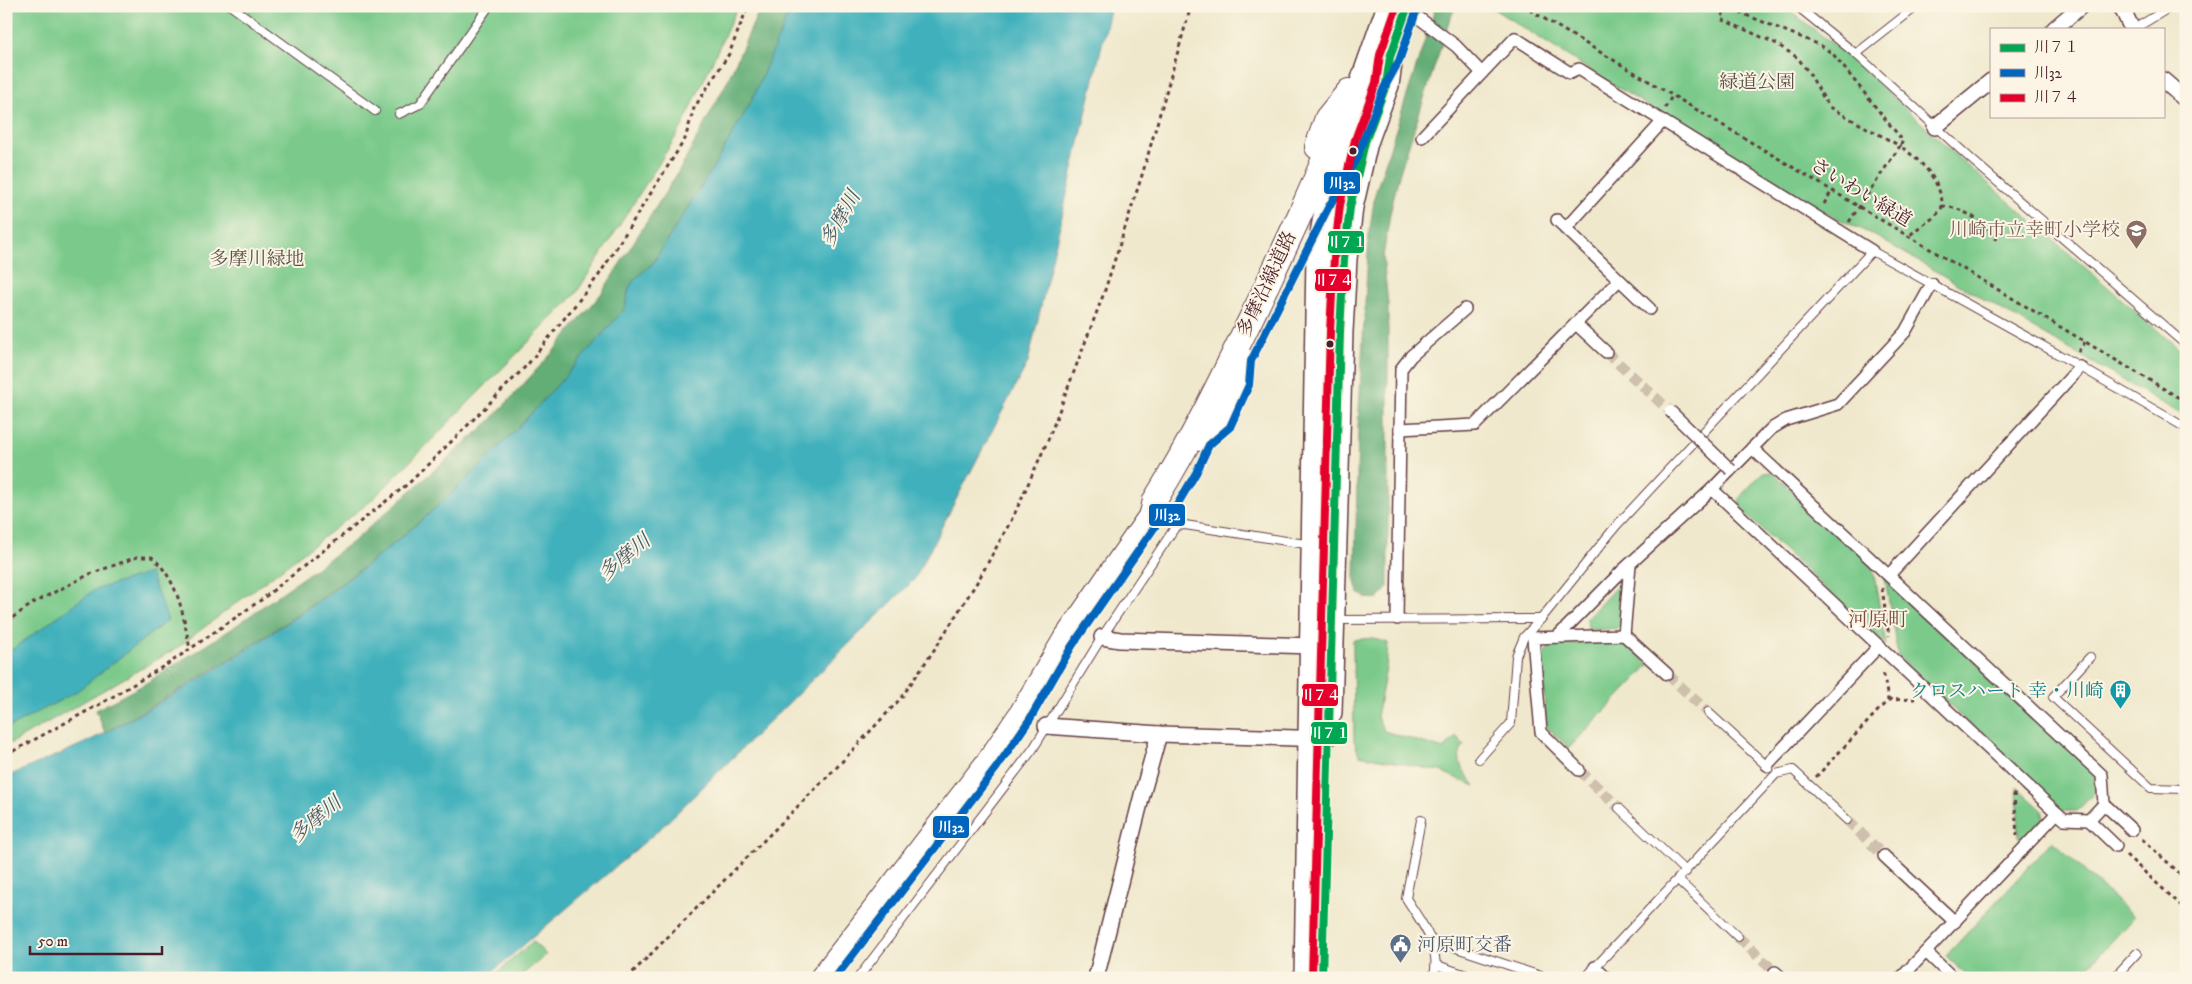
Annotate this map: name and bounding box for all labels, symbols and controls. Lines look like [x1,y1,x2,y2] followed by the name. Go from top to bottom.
[1990,28,2164,118] legend
[2034,38,2079,57] text: 川７１
[2034,64,2063,83] text: 川32
[1719,71,1795,94] park label: 緑道公園
[2034,88,2079,107] text: 川７４
[1348,146,1358,156] unlabelled marker
[1806,154,1916,232] street label: さいわい緑道
[1323,171,1361,195] line badge: 川32
[1329,175,1356,193] text: 川32
[816,185,867,251] water label: 多摩川
[2124,218,2148,249] school or university icon: 川崎市立幸町小学校
[1949,219,2120,242] place label: 川崎市立幸町小学校
[1232,227,1302,341] street label: 多摩沿線道路
[1327,230,1365,254] line badge: 川７１
[1325,234,1367,252] text: 川７１
[209,248,305,271] park label: 多摩川緑地
[1314,268,1352,292] line badge: 川７４
[1312,272,1354,290] text: 川７４
[1325,339,1335,349] unlabelled marker
[1148,503,1186,527] line badge: 川32
[1154,507,1181,525] text: 川32
[594,528,658,587] water label: 多摩川
[1848,608,1908,633] district label: 河原町
[2108,679,2132,710] building icon: クロスハート 幸・川崎
[1910,680,2104,703] place label: クロスハート 幸・川崎
[1301,683,1339,707] line badge: 川７４
[1299,687,1341,705] text: 川７４
[1310,721,1348,745] line badge: 川７１
[1308,725,1350,743] text: 川７１
[285,790,349,849] water label: 多摩川
[932,815,970,839] line badge: 川32
[938,819,965,837] text: 川32
[30,924,162,956] scale bar
[38,932,68,951] text: 50 m
[1389,933,1413,964] public building icon: 河原町交番
[1417,934,1512,957] place label: 河原町交番

